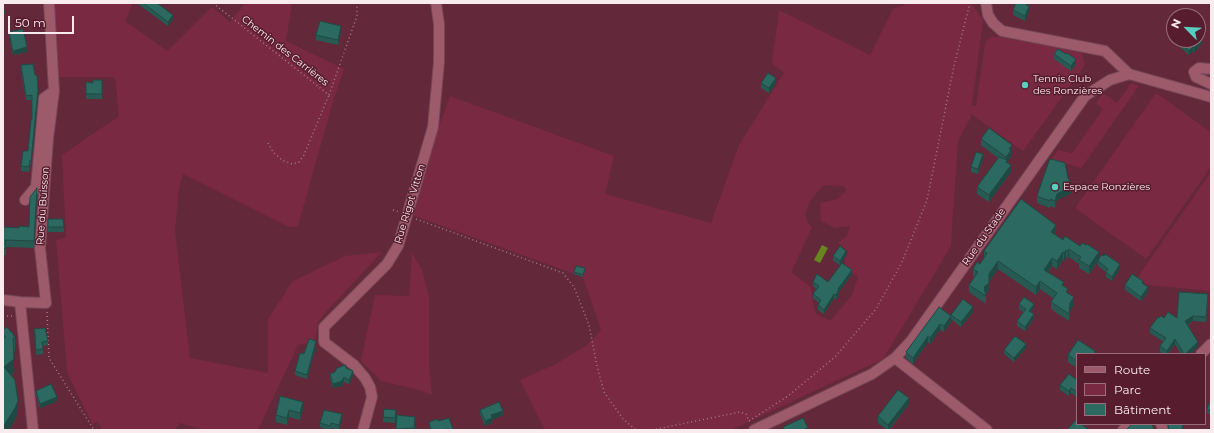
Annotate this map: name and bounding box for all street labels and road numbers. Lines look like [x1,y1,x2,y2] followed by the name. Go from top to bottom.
[239,13,331,89] street label: Chemin des Carrières
[392,163,428,245] street label: Rue Rigot Vitton
[34,166,52,246] street label: Rue du Buisson
[960,206,1008,268] street label: Rue du Stade

